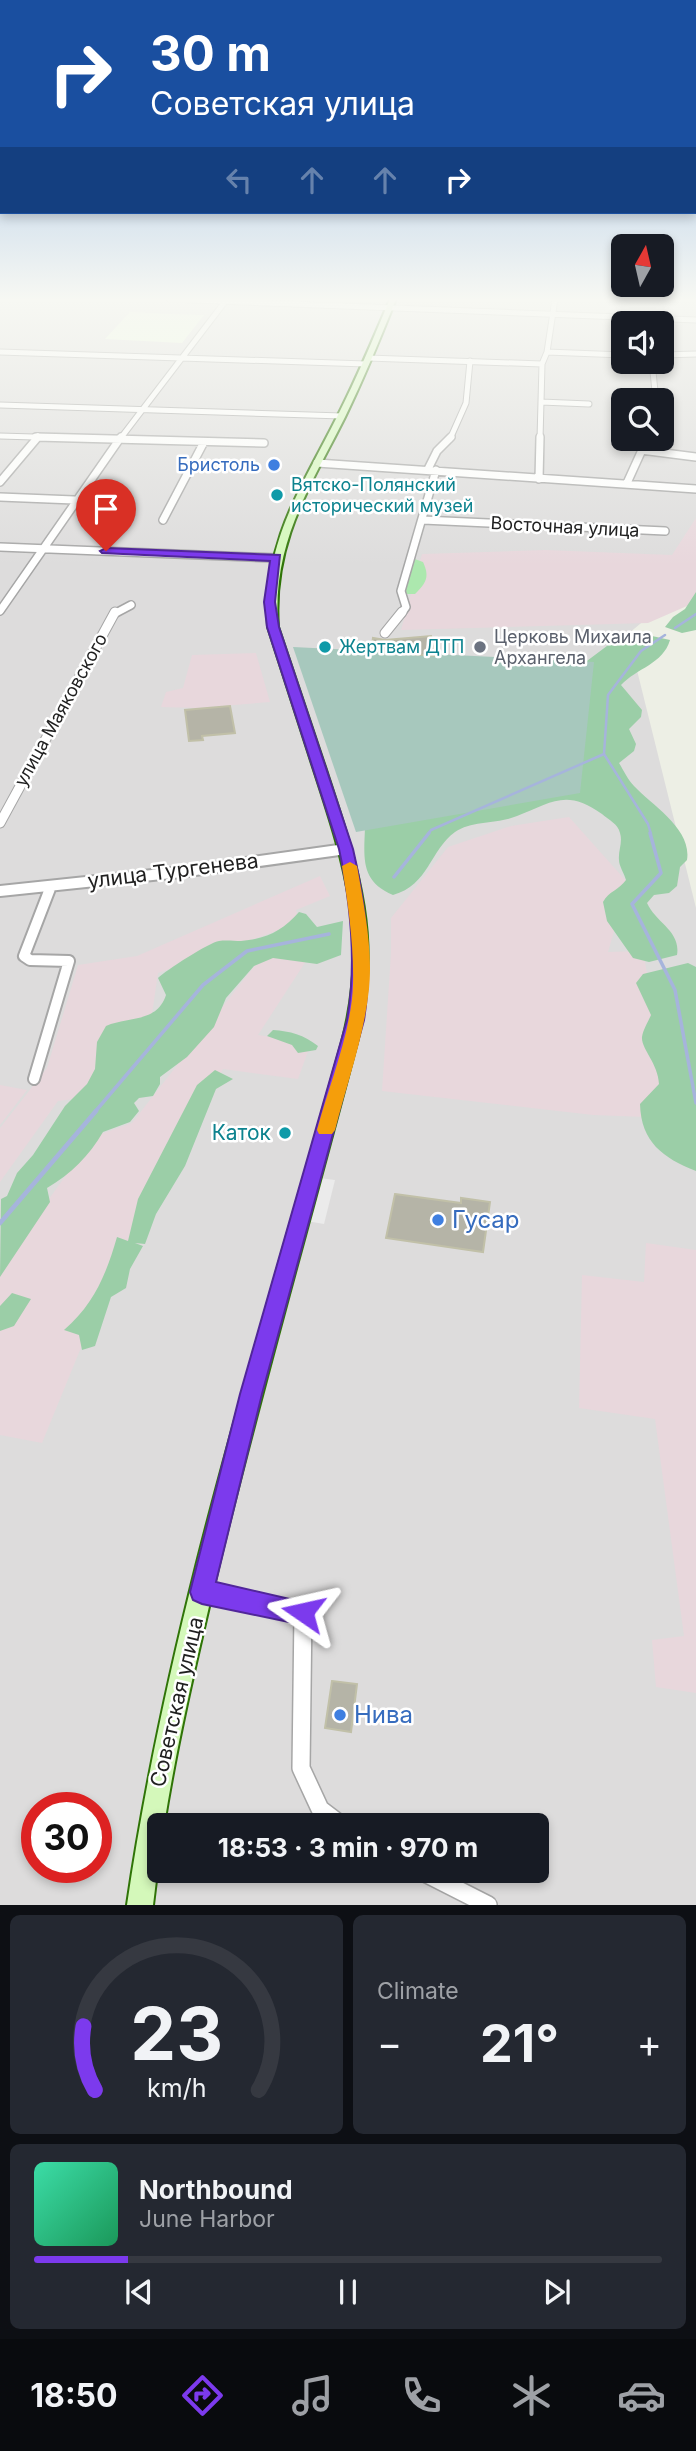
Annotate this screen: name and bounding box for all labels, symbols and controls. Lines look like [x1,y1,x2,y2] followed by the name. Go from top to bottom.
[150,24,271,83] text: 30 m
[35,28,126,119] icon: right
[150,84,415,123] text: Советская улица
[220,161,258,199] icon: left
[293,161,331,199] icon: ahead
[366,161,404,199] icon: ahead
[439,161,477,199] icon: right
[611,234,674,298] north arrow
[611,234,674,451] map controls
[611,311,674,374] button: sound
[611,388,674,451] button: search
[177,454,260,475] place label: Бристоль
[266,457,282,473] marker: Бристоль
[291,474,473,516] place label: Вятско-Полянский исторический музей
[76,479,136,551] pin
[269,487,285,503] marker: Вятско-Полянский исторический музей
[87,490,125,528] icon: arrive
[490,512,640,541] street label: Восточная улица
[494,626,652,668] place label: Церковь Михаила Архангела
[10,630,111,790] street label: улица Маяковского
[339,636,464,657] place label: Жертвам ДТП
[317,639,333,655] marker: Жертвам ДТП
[472,639,488,655] marker: Церковь Михаила Архангела
[86,848,260,893] street label: улица Тургенева
[212,1120,272,1145] place label: Каток
[277,1125,293,1141] marker: Каток
[452,1205,520,1234] place label: Гусар
[430,1212,446,1228] marker: Гусар
[266,1575,340,1649] position arrow
[145,1614,208,1789] street label: Советская улица
[354,1700,413,1729] place label: Нива
[332,1707,348,1723] marker: Нива
[21,1792,112,1883] speed limit sign: 30
[218,1832,478,1863] text: 18:53 · 3 min · 970 m
[377,1977,459,2005] text: Climate
[130,1990,223,2079] text: 23
[480,2012,559,2075] text: 21°
[377,2020,402,2066] text: −
[637,2020,662,2066] text: +
[147,2073,206,2103] text: km/h
[139,2174,293,2205] text: Northbound
[139,2205,275,2233] text: June Harbor
[120,2273,158,2311] icon: previous
[329,2273,367,2311] icon: pause
[538,2273,576,2311] icon: next
[178,2371,227,2420] icon: directions
[288,2371,337,2420] icon: music
[397,2371,446,2420] icon: phone
[507,2371,556,2420] icon: climate
[617,2371,666,2420] icon: car
[30,2376,118,2415] text: 18:50

